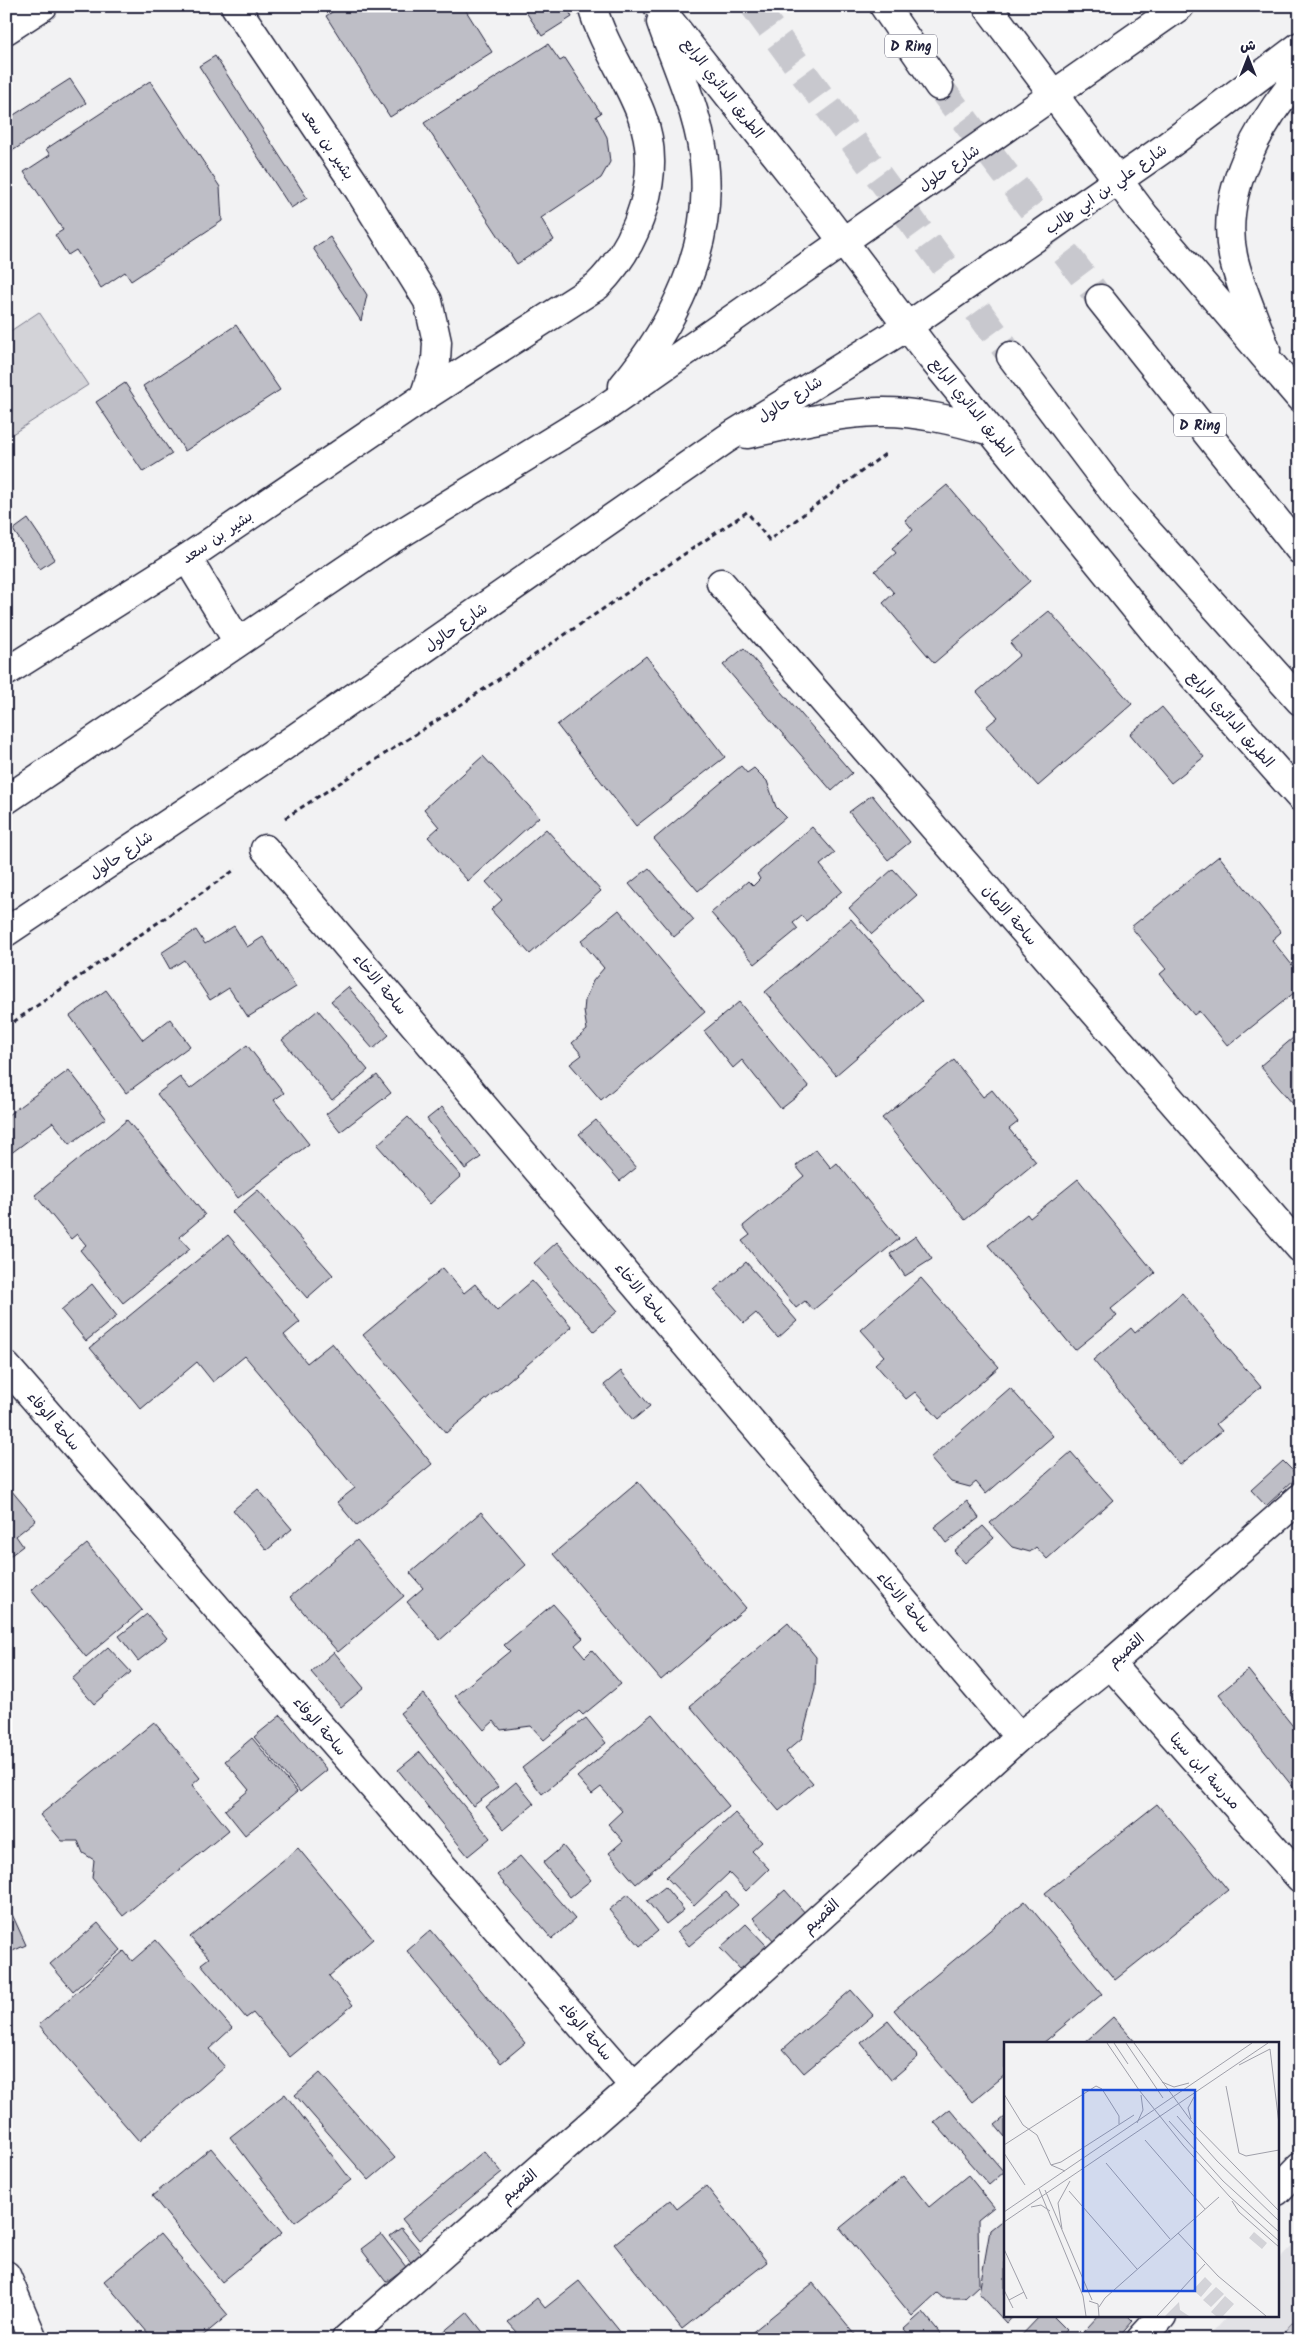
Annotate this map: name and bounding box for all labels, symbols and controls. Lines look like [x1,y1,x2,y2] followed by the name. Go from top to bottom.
[1224,32,1274,82] north arrow
[675,33,769,144] street label: الطريق الدائري الرابع
[885,34,937,58] road number: D Ring
[1240,35,1256,57] text: ش
[294,104,360,185] street label: بشير بن سعد
[914,139,985,198] street label: شارع حلول
[1040,139,1173,241] street label: شارع علي بن ابي طالب
[923,353,1019,463] street label: الطريق الدائري الرابع
[753,370,828,429] street label: شارع حالول
[1174,414,1226,436] road number: D Ring
[177,505,258,571] street label: بشير بن سعد
[420,597,493,658] street label: شارع حالول
[1181,666,1279,774] street label: الطريق الدائري الرابع
[85,826,158,886] street label: شارع حالول
[976,880,1043,952] street label: ساحة الامان
[346,948,412,1021] street label: ساحة الاخاء
[608,1257,674,1330] street label: ساحة الاخاء
[20,1386,86,1457] street label: ساحة الوفاء
[870,1566,936,1639] street label: ساحة الاخاء
[1103,1628,1151,1674] street label: القصيم
[286,1691,352,1762] street label: ساحة الوفاء
[1163,1728,1245,1816] street label: مدرسة ابن سينا
[798,1894,846,1940] street label: القصيم
[552,1996,618,2067] street label: ساحة الوفاء
[1004,2042,1278,2318] inset map
[496,2164,544,2210] street label: القصيم

